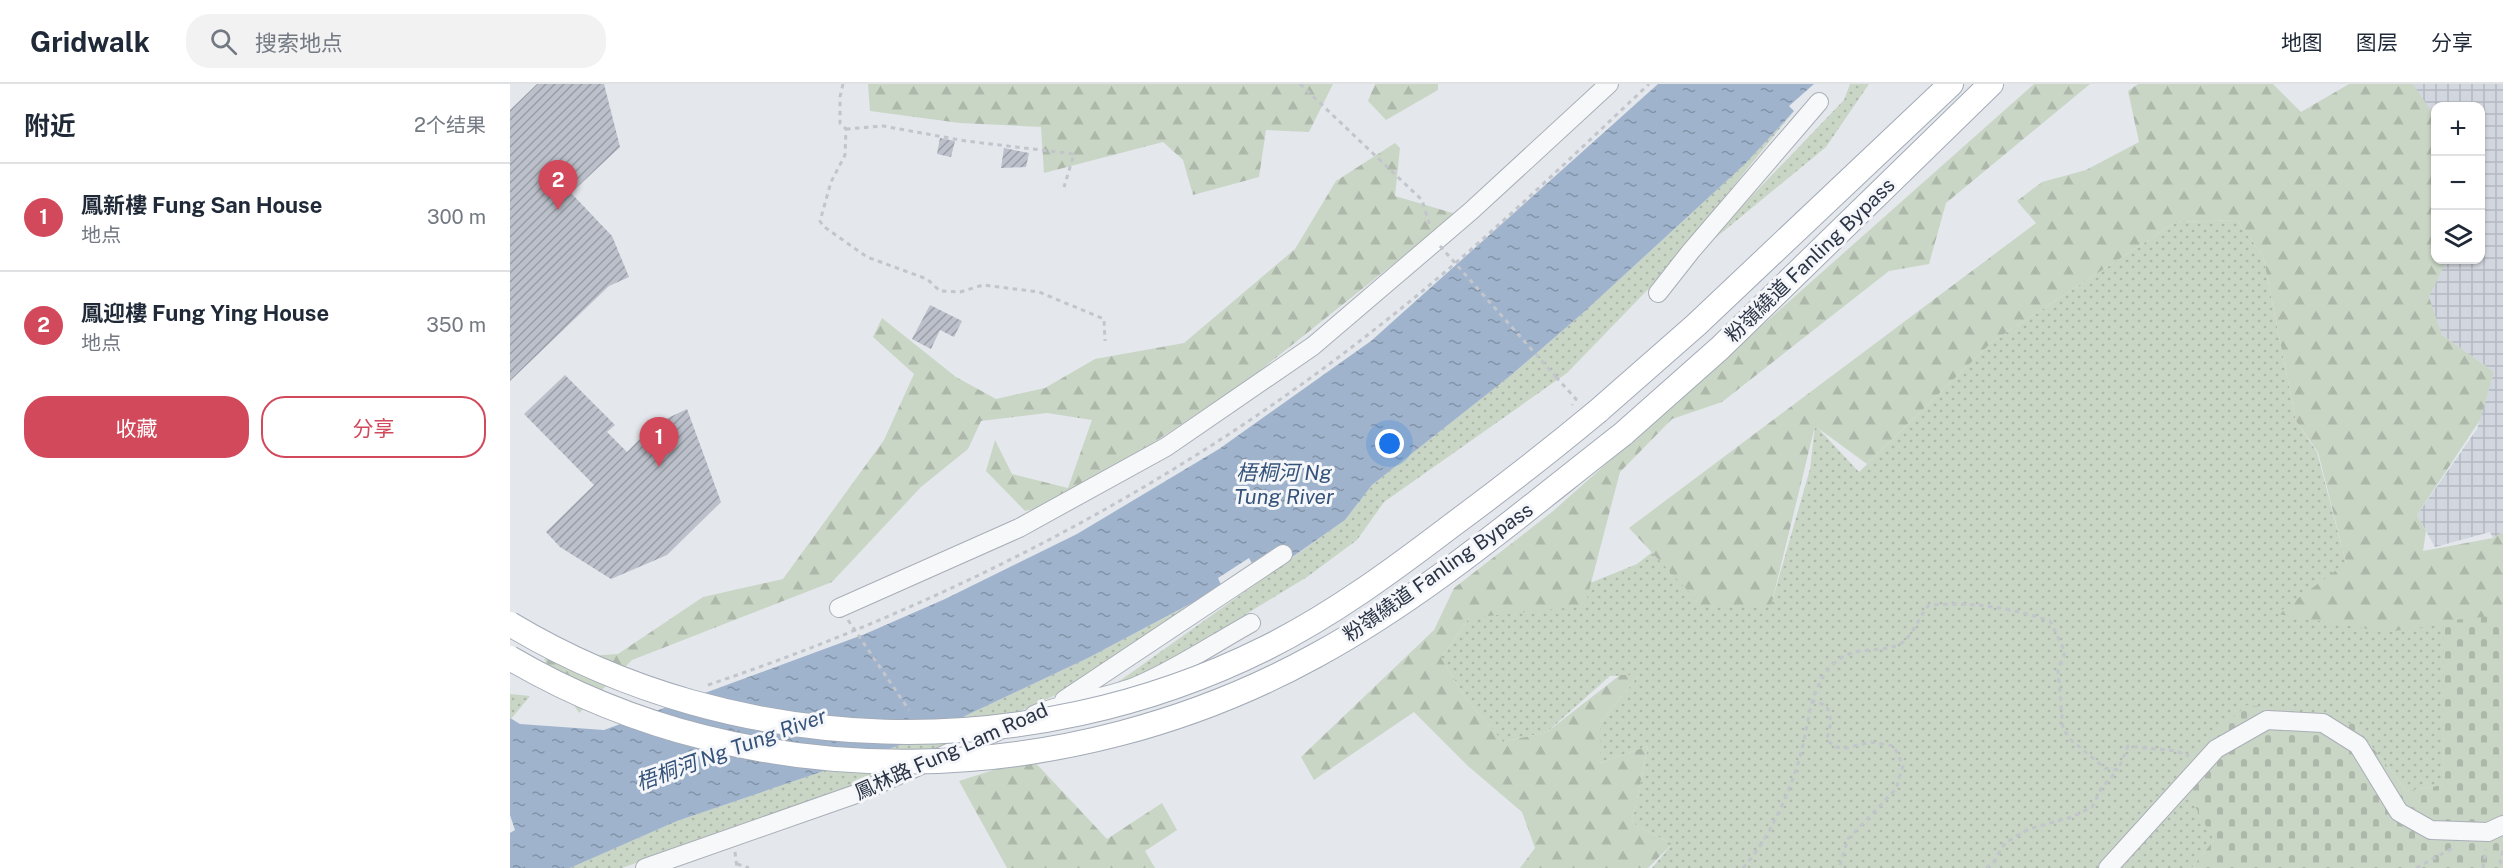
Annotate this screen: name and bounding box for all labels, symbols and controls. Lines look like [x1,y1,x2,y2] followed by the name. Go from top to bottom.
[186,14,606,68] search box
[30,25,150,58] text: Gridwalk
[207,25,240,58] icon: search
[255,30,343,56] text: 搜索地点
[2281,30,2323,55] text: 地图
[2356,30,2398,55] text: 图层
[2431,30,2473,55] text: 分享
[2431,102,2485,264] map controls
[2431,102,2485,156] button: +
[24,110,76,141] text: 附近
[414,113,486,137] text: 2个结果
[2431,156,2485,210] button: −
[538,160,578,210] pin: 2
[1720,173,1900,347] street label: 粉嶺繞道 Fanling Bypass
[81,192,322,218] text: 鳳新樓 Fung San House
[39,205,48,229] text: 1
[427,205,486,229] text: 300 m
[2431,210,2485,264] button: layers
[81,223,121,247] text: 地点
[81,300,329,326] text: 鳳迎樓 Fung Ying House
[37,313,50,337] text: 2
[426,313,486,337] text: 350 m
[81,331,121,355] text: 地点
[24,396,249,458] button: 收藏
[261,396,486,458] button: 分享
[640,418,678,467] pin: 1
[1375,429,1404,458] your location
[1234,460,1335,509] water label: 梧桐河 Ng Tung River
[1339,497,1537,647] street label: 粉嶺繞道 Fanling Bypass
[851,698,1051,804] street label: 鳳林路 Fung Lam Road
[632,703,831,795] water label: 梧桐河 Ng Tung River

